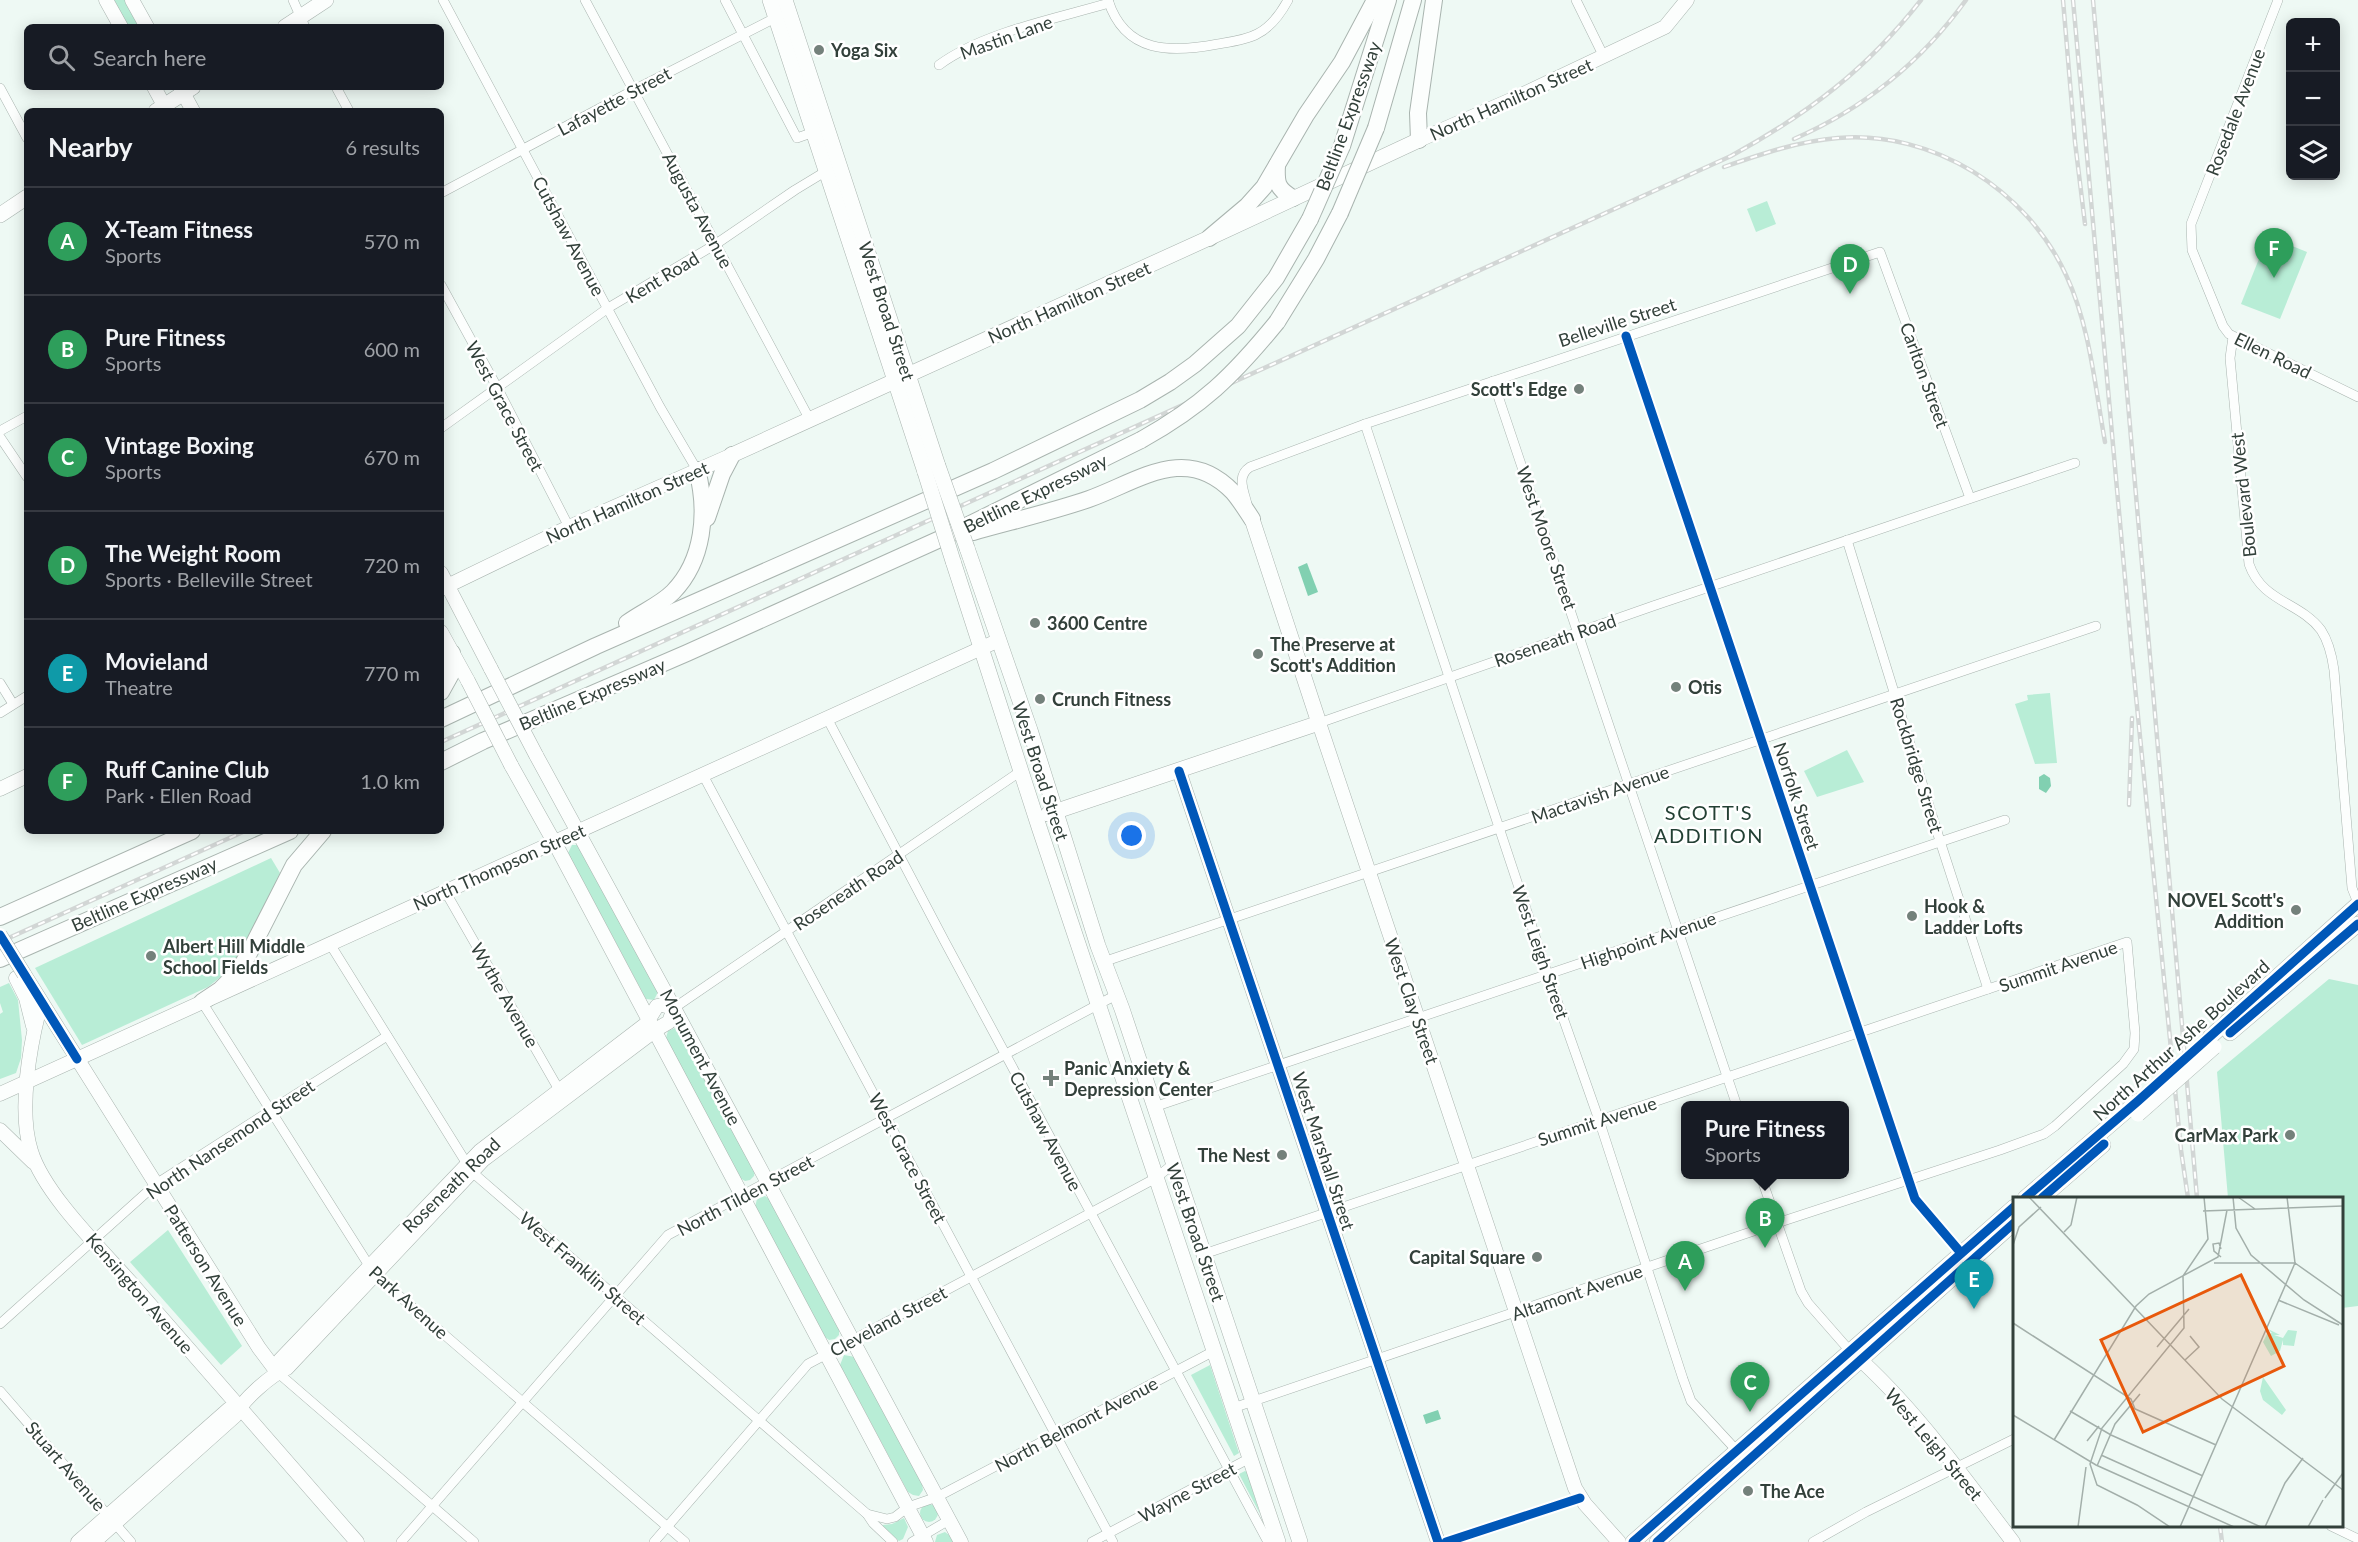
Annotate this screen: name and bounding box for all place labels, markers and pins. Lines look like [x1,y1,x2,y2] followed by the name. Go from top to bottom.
[830,39,898,61] place label: Yoga Six
[812,43,826,57] marker: Yoga Six
[2254,228,2294,278] pin: F
[1830,244,1870,294] pin: D
[1471,378,1567,400] place label: Scott's Edge
[1572,382,1586,396] marker: Scott's Edge
[1047,612,1148,634] place label: 3600 Centre
[1028,616,1042,630] marker: 3600 Centre
[1270,633,1396,676] place label: The Preserve at Scott's Addition
[1251,647,1265,661] marker: The Preserve at Scott's Addition
[1688,676,1722,698] place label: Otis
[1669,680,1683,694] marker: Otis
[1052,688,1171,710] place label: Crunch Fitness
[1033,692,1047,706] marker: Crunch Fitness
[2167,889,2284,932] place label: NOVEL Scott's Addition
[1924,895,2023,938] place label: Hook & Ladder Lofts
[2289,903,2303,917] marker: NOVEL Scott's Addition
[1905,909,1919,923] marker: Hook & Ladder Lofts
[162,935,306,978] place label: Albert Hill Middle School Fields
[144,949,158,963] marker: Albert Hill Middle School Fields
[1064,1057,1213,1100] place label: Panic Anxiety & Depression Center
[1042,1069,1060,1087] marker: Panic Anxiety & Depression Center
[2174,1124,2278,1146] place label: CarMax Park
[2283,1128,2297,1142] marker: CarMax Park
[1197,1144,1270,1166] place label: The Nest
[1275,1148,1289,1162] marker: The Nest
[1746,1198,1784,1248] pin: B
[1666,1242,1704,1291] pin: A
[1409,1246,1525,1268] place label: Capital Square
[1530,1250,1544,1264] marker: Capital Square
[1954,1260,1994,1309] pin: E
[1730,1362,1770,1412] pin: C
[1760,1480,1825,1502] place label: The Ace
[1741,1484,1755,1498] marker: The Ace

